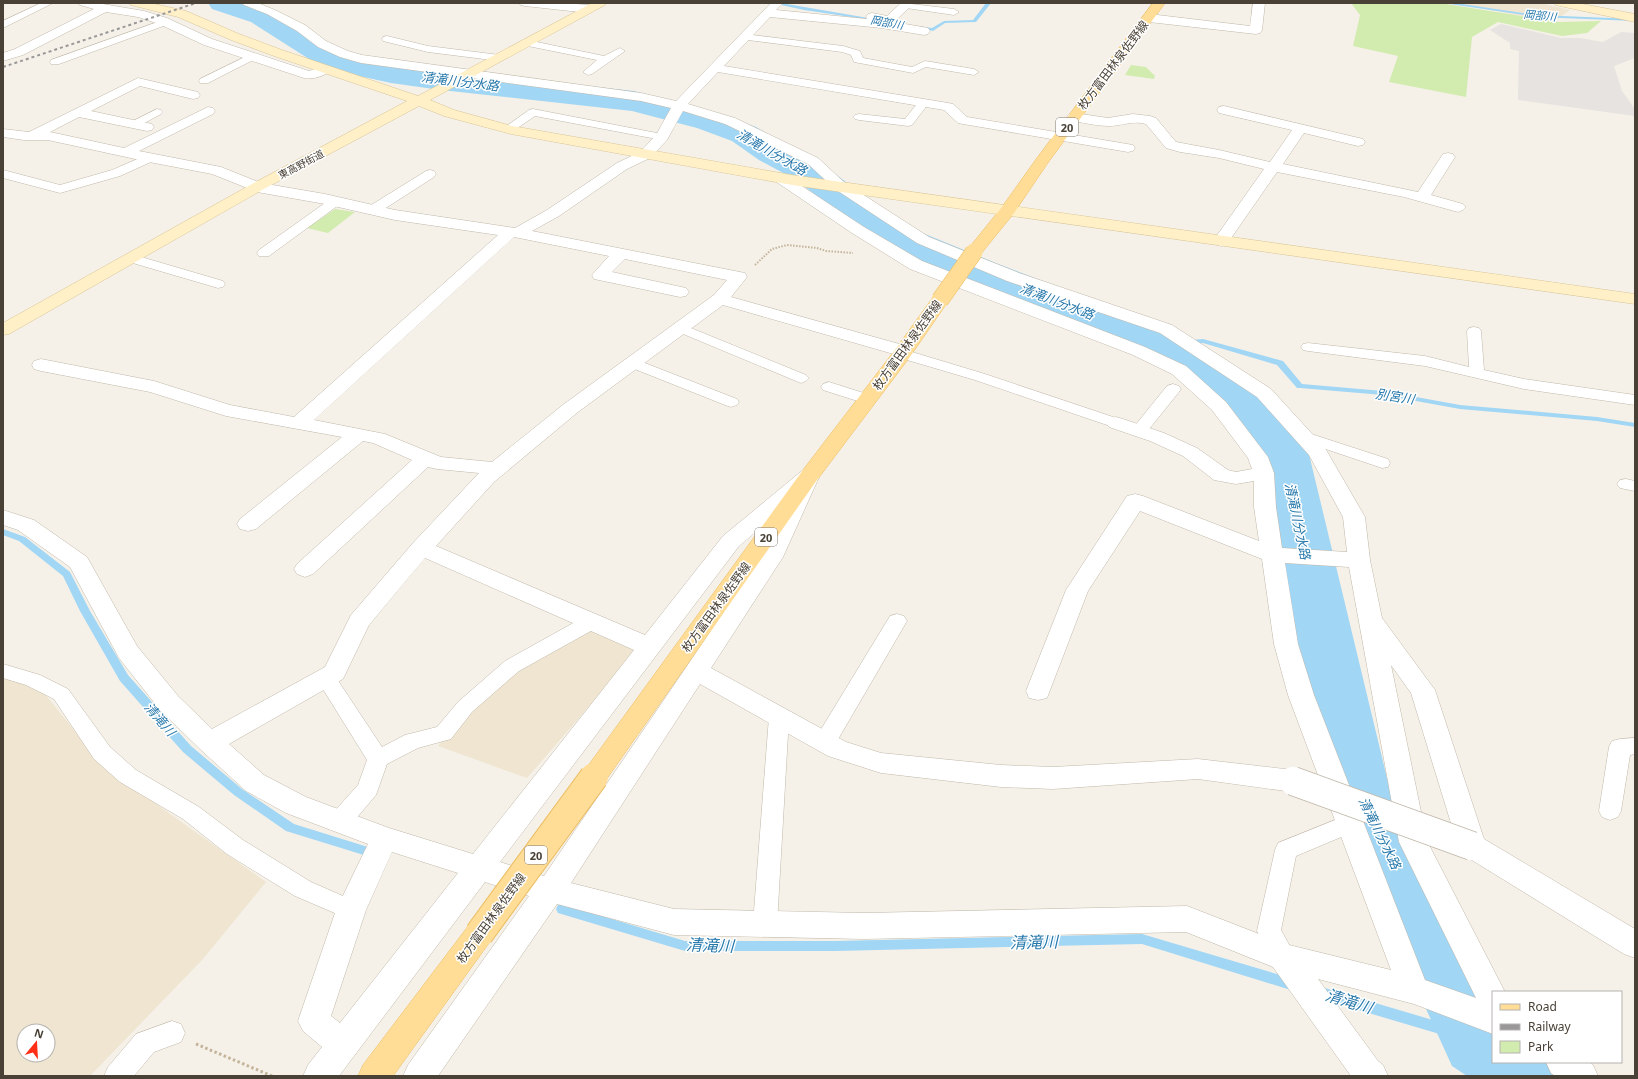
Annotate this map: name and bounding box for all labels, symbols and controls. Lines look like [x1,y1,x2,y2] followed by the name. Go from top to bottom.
[1523,6,1558,24] water label: 岡部川
[869,12,906,32] water label: 岡部川
[1074,17,1152,113] street label: 枚方富田林泉佐野線
[420,67,501,95] water label: 清滝川分水路
[1056,118,1078,136] road number: 20
[734,125,811,180] water label: 清滝川分水路
[276,146,326,182] street label: 東高野街道
[1017,279,1098,324] water label: 清滝川分水路
[868,296,946,394] street label: 枚方富田林泉佐野線
[1374,384,1418,408] water label: 別宮川
[1281,481,1315,562] water label: 清滝川分水路
[755,528,777,546] road number: 20
[677,558,755,656] street label: 枚方富田林泉佐野線
[140,698,181,741] water label: 清滝川
[1355,794,1406,873] water label: 清滝川分水路
[525,846,547,864] road number: 20
[452,869,530,967] street label: 枚方富田林泉佐野線
[1010,931,1060,953] water label: 清滝川
[686,933,736,957] water label: 清滝川
[1323,983,1377,1019] water label: 清滝川
[1492,991,1622,1063] legend
[1528,998,1557,1015] text: Road
[1528,1018,1572,1035] text: Railway
[16,1023,56,1063] north arrow
[33,1024,46,1042] text: N
[1528,1038,1554,1055] text: Park

